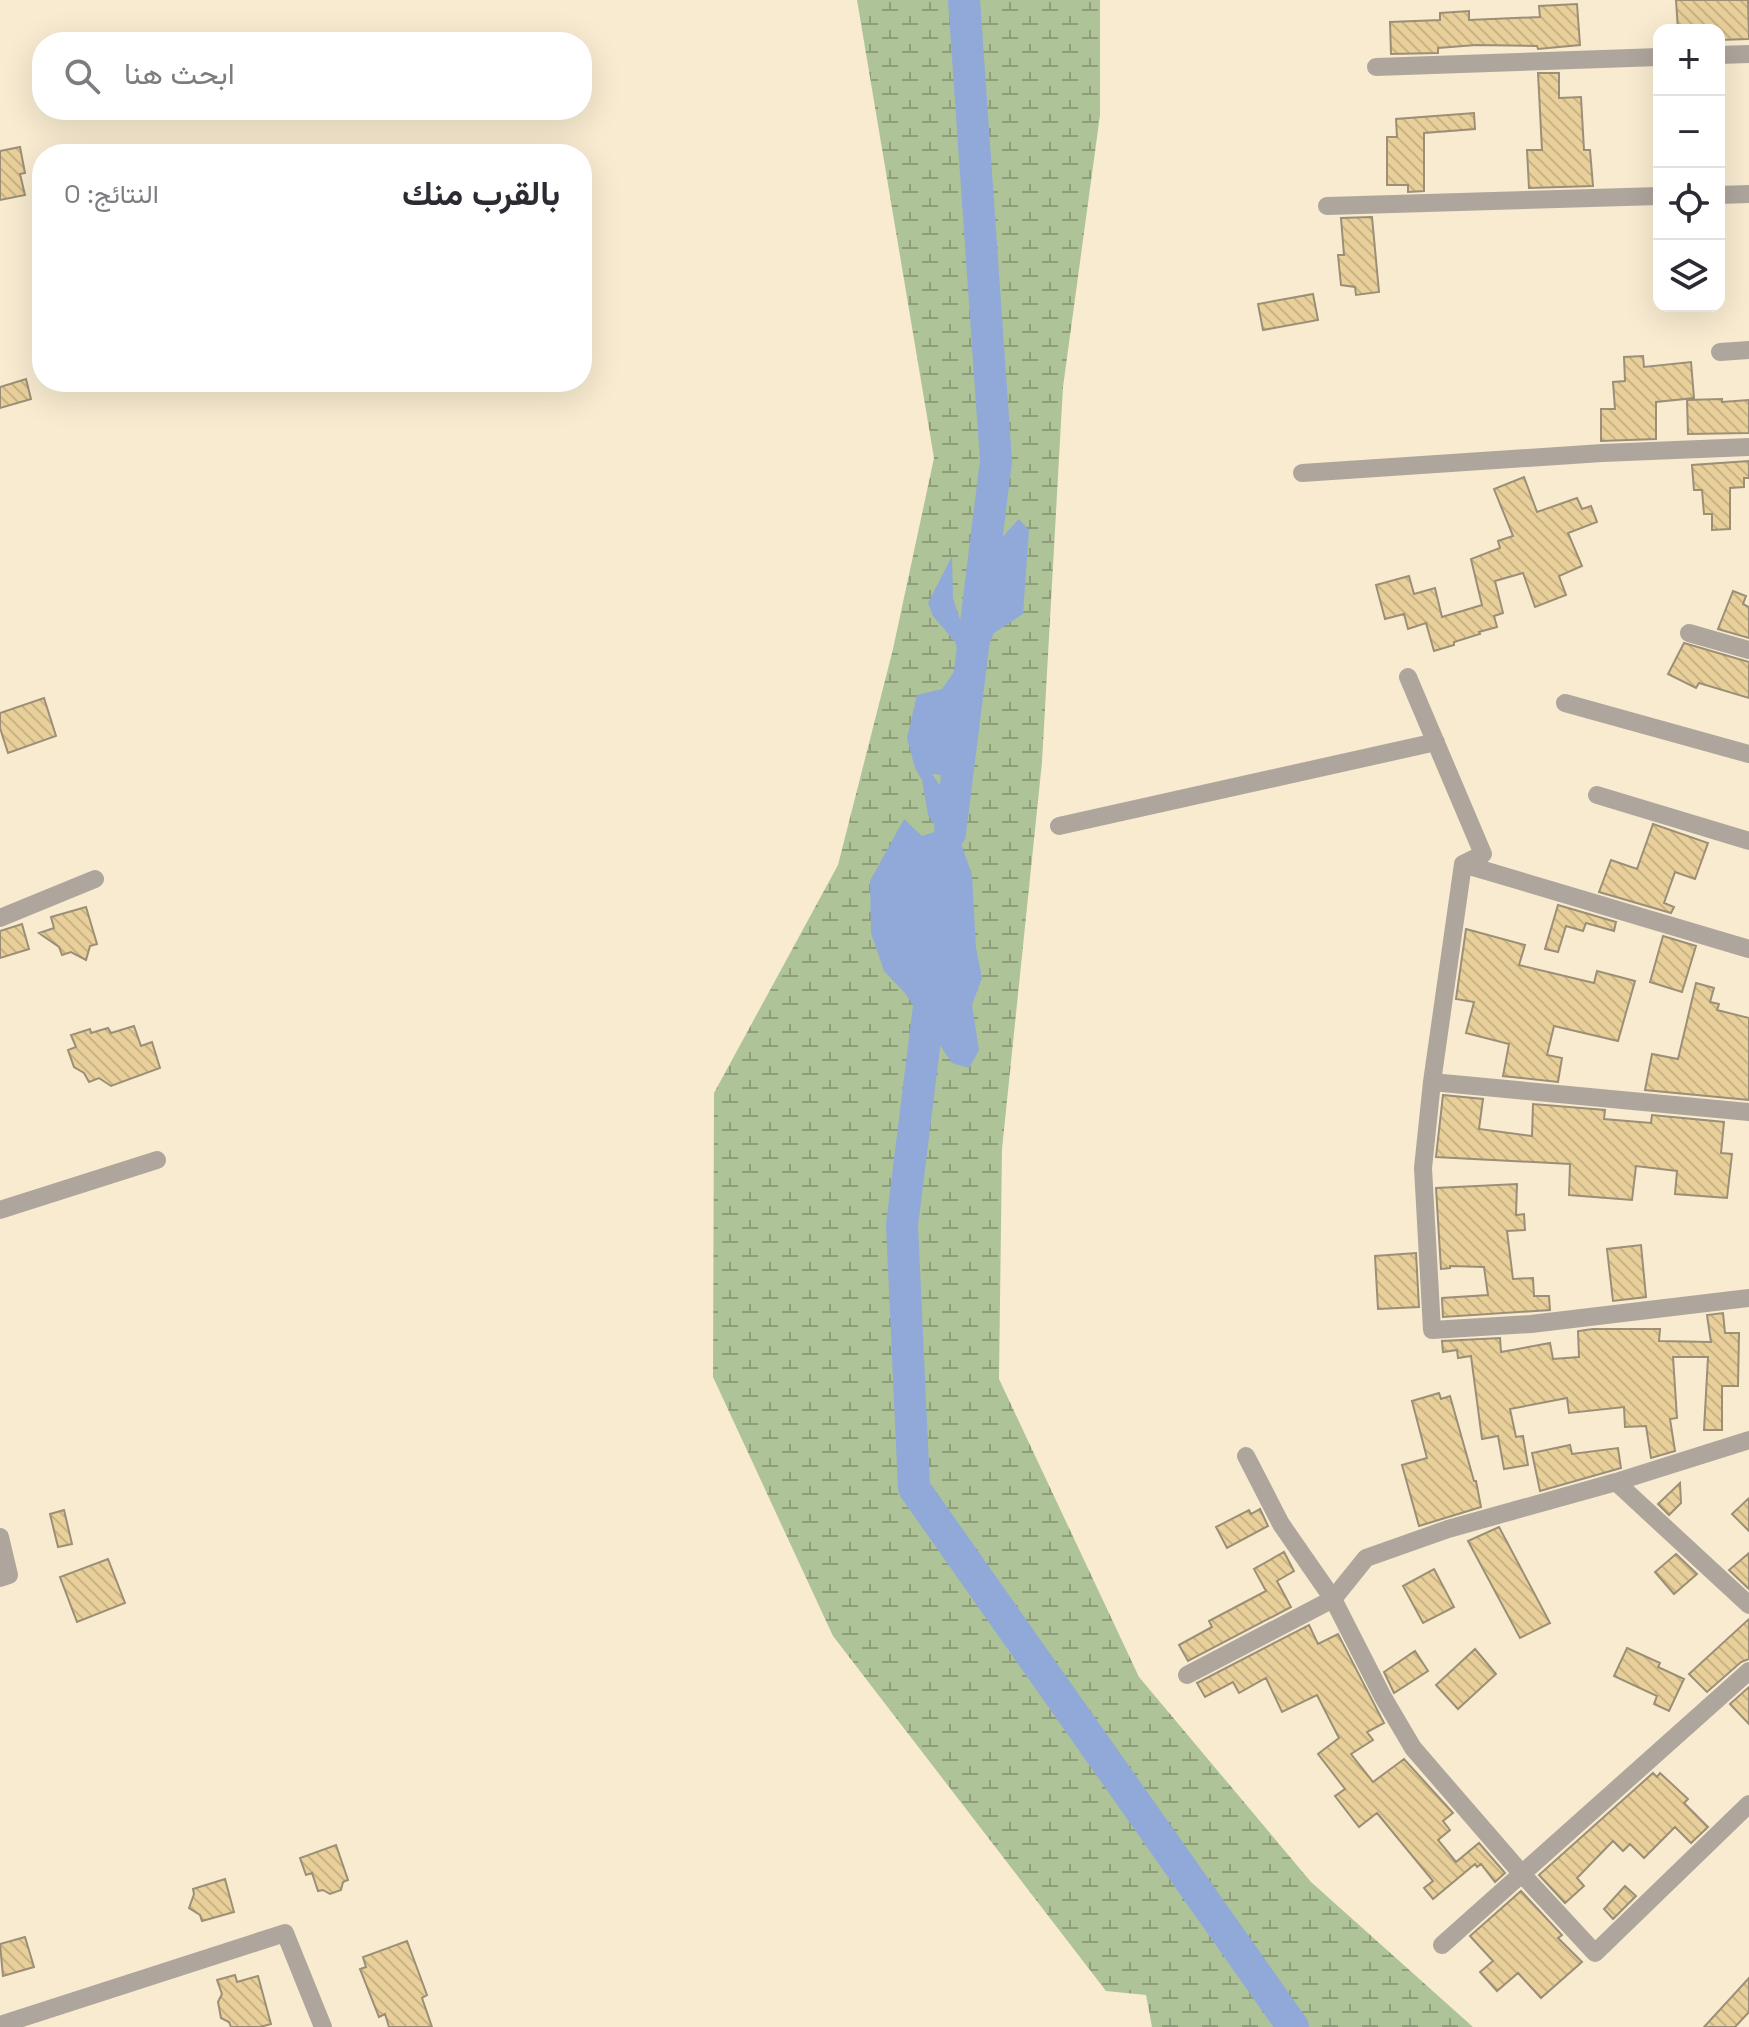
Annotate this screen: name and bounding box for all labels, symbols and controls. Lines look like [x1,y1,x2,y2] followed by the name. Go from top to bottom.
[1653,24,1725,312] map controls
[1653,24,1725,96] button: +
[32,32,592,120] search box
[60,54,104,98] icon: search
[124,54,235,93] text: ابحث هنا
[1653,96,1725,168] button: −
[1653,168,1725,240] button: locate
[402,172,560,215] text: بالقرب منك
[64,177,159,211] text: النتائج: 0
[1653,240,1725,312] button: layers

